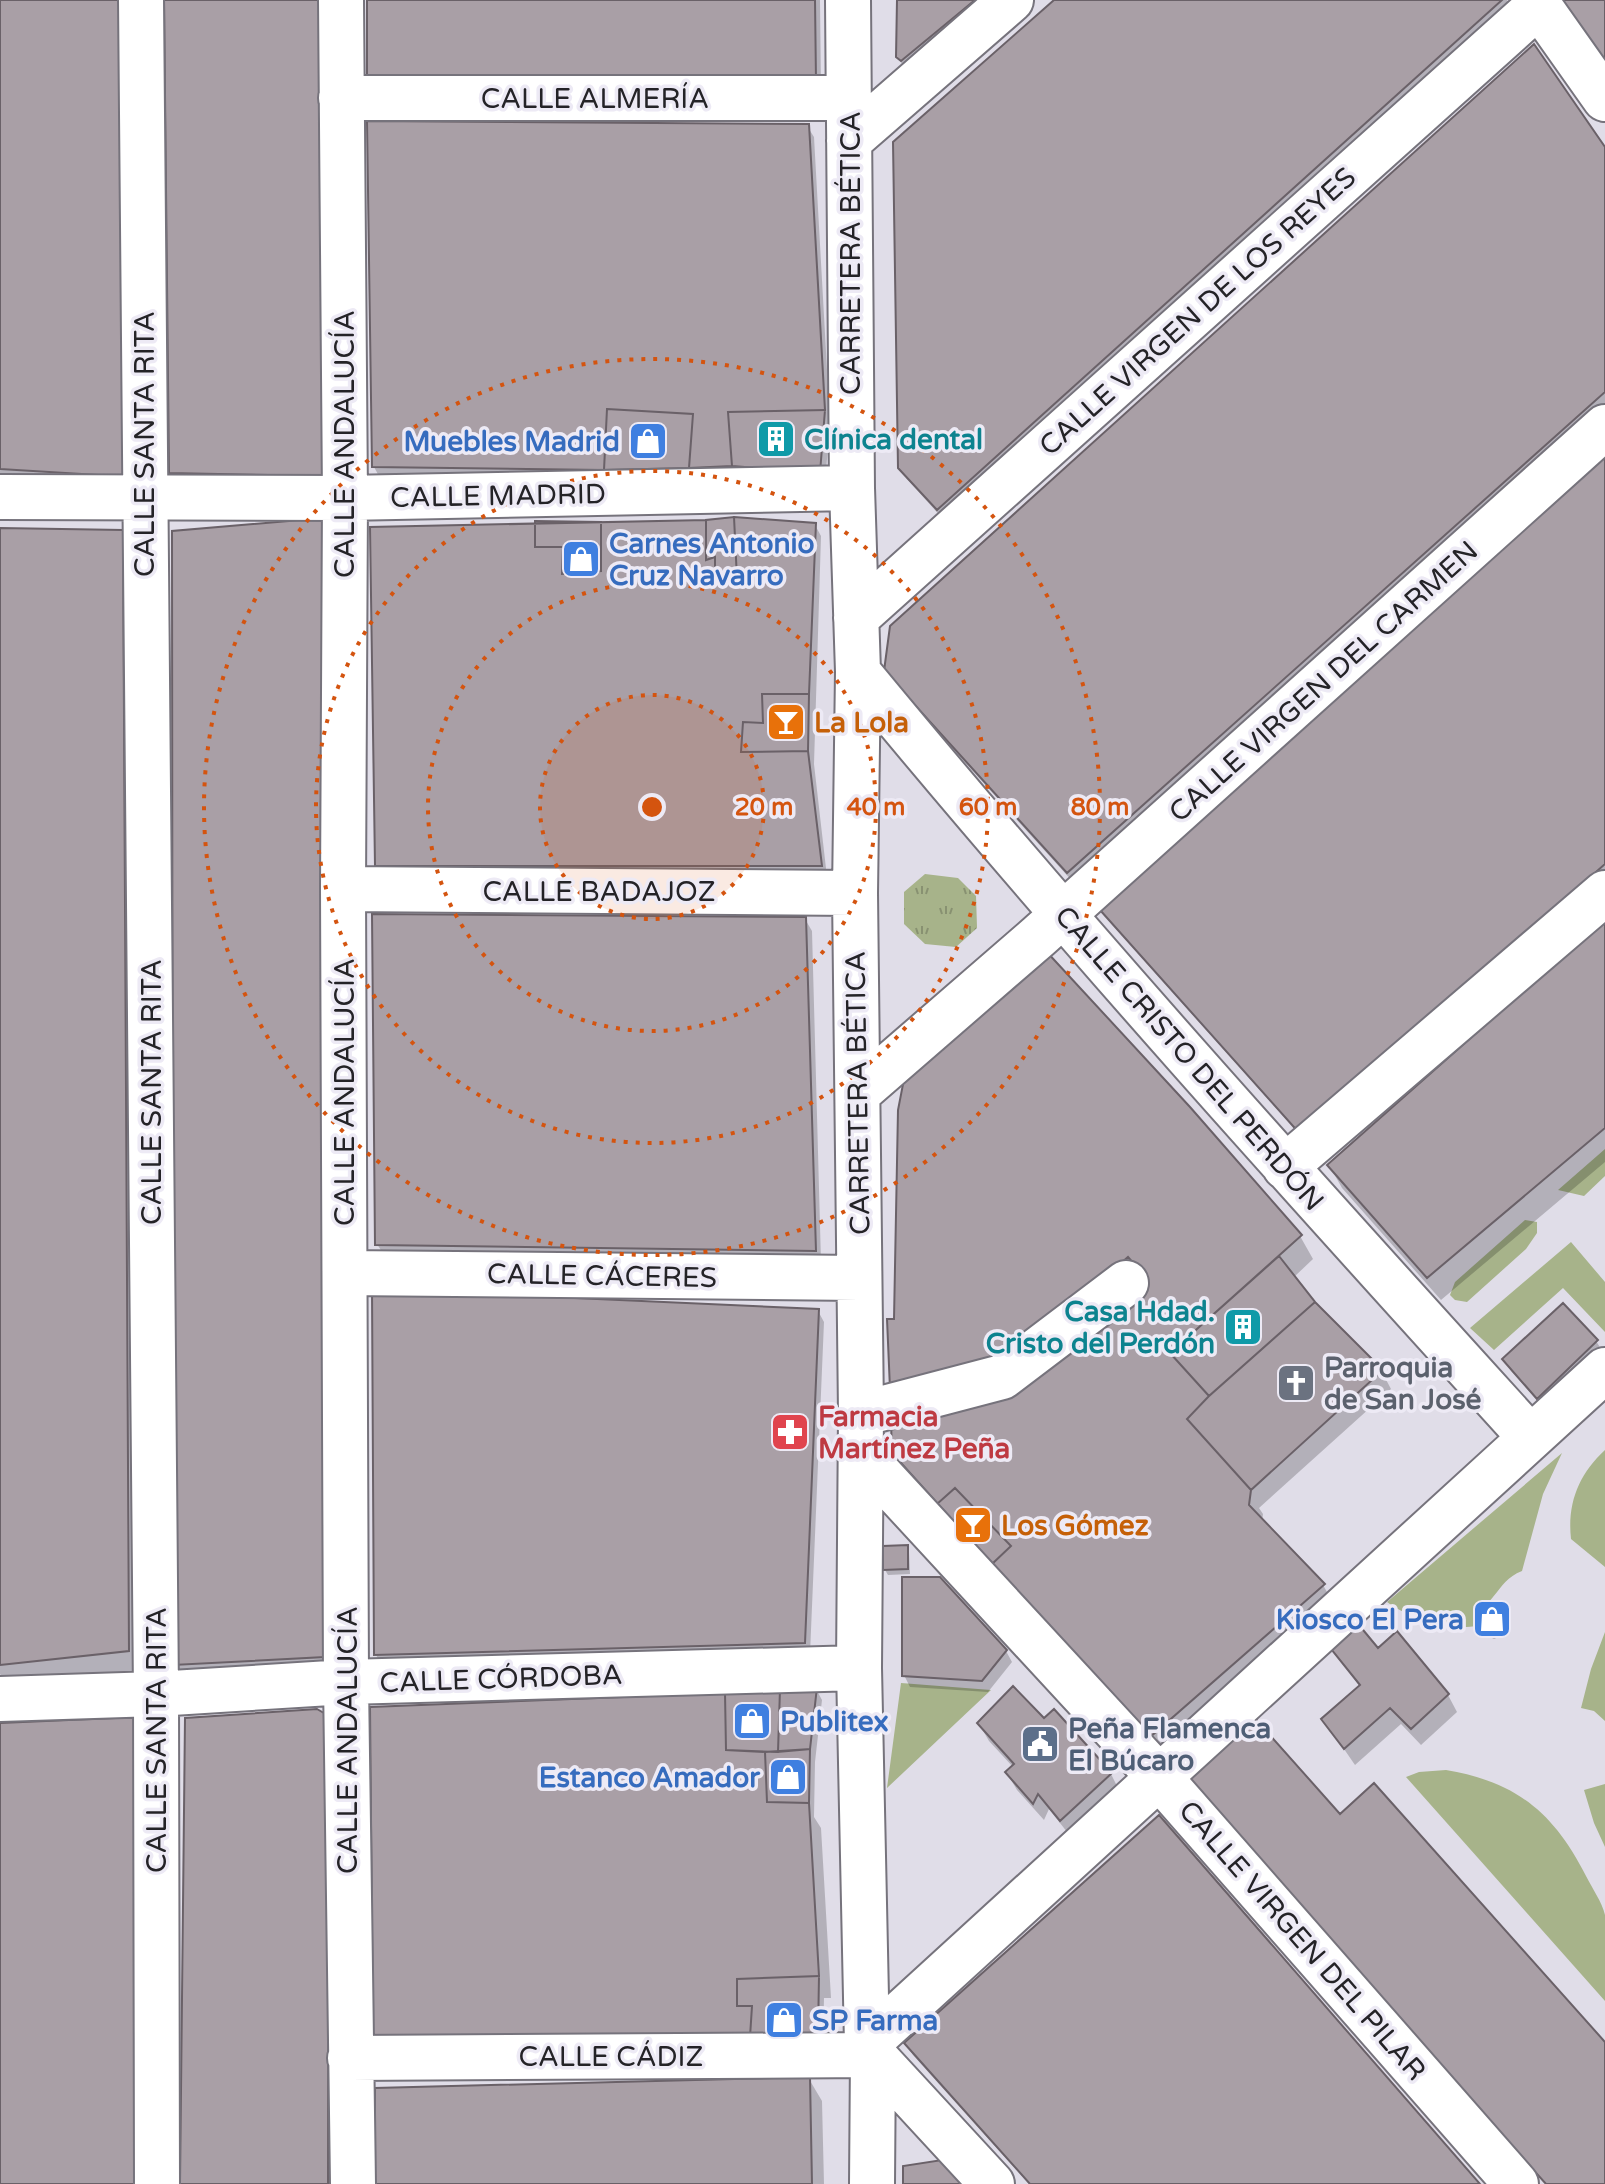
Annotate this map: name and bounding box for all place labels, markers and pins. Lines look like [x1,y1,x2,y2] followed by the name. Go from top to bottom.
[755,418,797,460] building icon: Clínica dental
[627,420,669,462] shop icon: Muebles Madrid
[804,423,983,457] place label: Clínica dental
[403,425,620,459] place label: Muebles Madrid
[609,527,815,593] place label: Carnes Antonio Cruz Navarro
[560,538,602,580] shop icon: Carnes Antonio Cruz Navarro
[765,701,807,743] bar icon: La Lola
[814,706,909,740] place label: La Lola
[638,793,666,821] centre of rings
[986,1295,1215,1361] place label: Casa Hdad. Cristo del Perdón
[1222,1306,1264,1348] building icon: Casa Hdad. Cristo del Perdón
[1324,1351,1482,1417] place label: Parroquia de San José
[1275,1362,1317,1404] church icon: Parroquia de San José
[818,1400,1010,1466] place label: Farmacia Martínez Peña
[769,1411,811,1453] pharmacy icon: Farmacia Martínez Peña
[952,1504,994,1546] bar icon: Los Gómez
[1001,1509,1149,1543] place label: Los Gómez
[1471,1598,1513,1640] shop icon: Kiosco El Pera
[1276,1603,1464,1637] place label: Kiosco El Pera
[731,1700,773,1742] shop icon: Publitex
[780,1705,889,1739] place label: Publitex
[1068,1712,1271,1778] place label: Peña Flamenca El Búcaro
[1019,1723,1061,1765] public building icon: Peña Flamenca El Búcaro
[767,1756,809,1798] shop icon: Estanco Amador
[539,1761,761,1795] place label: Estanco Amador
[763,1999,805,2041] shop icon: SP Farma
[812,2004,938,2038] place label: SP Farma

